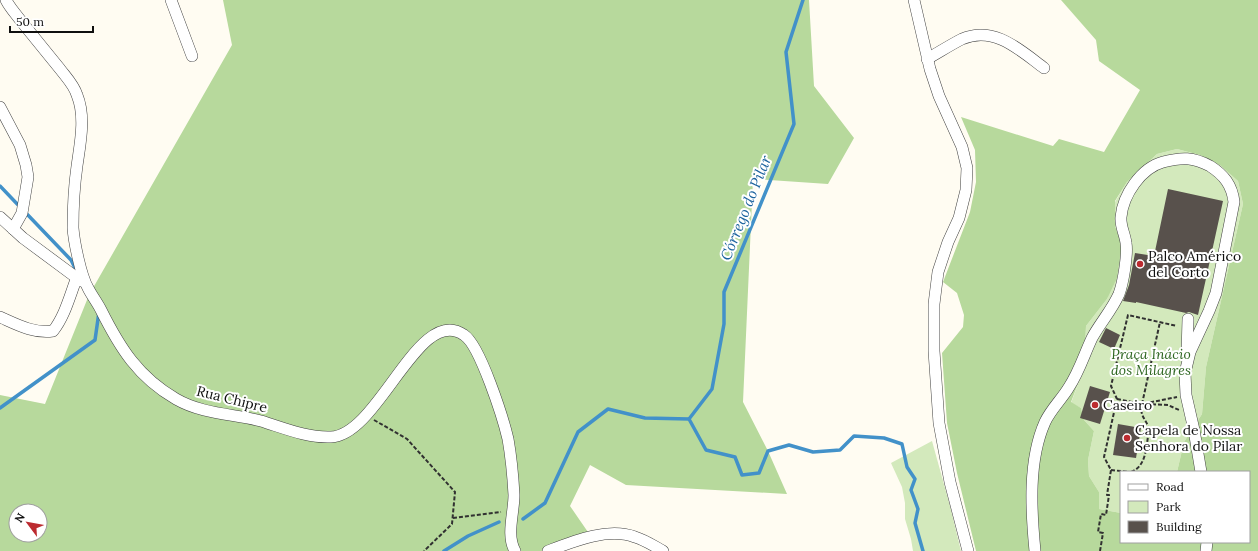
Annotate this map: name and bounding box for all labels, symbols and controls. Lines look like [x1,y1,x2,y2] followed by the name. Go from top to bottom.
[10,8,93,34] scale bar
[16,14,44,29] text: 50 m
[716,152,775,263] water label: Córrego do Pilar
[1148,247,1241,281] place label: Palco Américo del Corto
[1135,259,1145,269] marker: Palco Américo del Corto
[1111,345,1191,379] park label: Praça Inácio dos Milagres
[195,382,270,417] street label: Rua Chipre
[1103,396,1152,414] place label: Caseiro
[1090,400,1100,410] marker: Caseiro
[1135,421,1242,455] place label: Capela de Nossa Senhora do Pilar
[1122,433,1132,443] marker: Capela de Nossa Senhora do Pilar
[1120,471,1250,543] legend
[1156,479,1184,494] text: Road
[1156,499,1182,514] text: Park
[8,503,48,543] north arrow
[11,510,28,525] text: N
[1156,519,1202,534] text: Building

